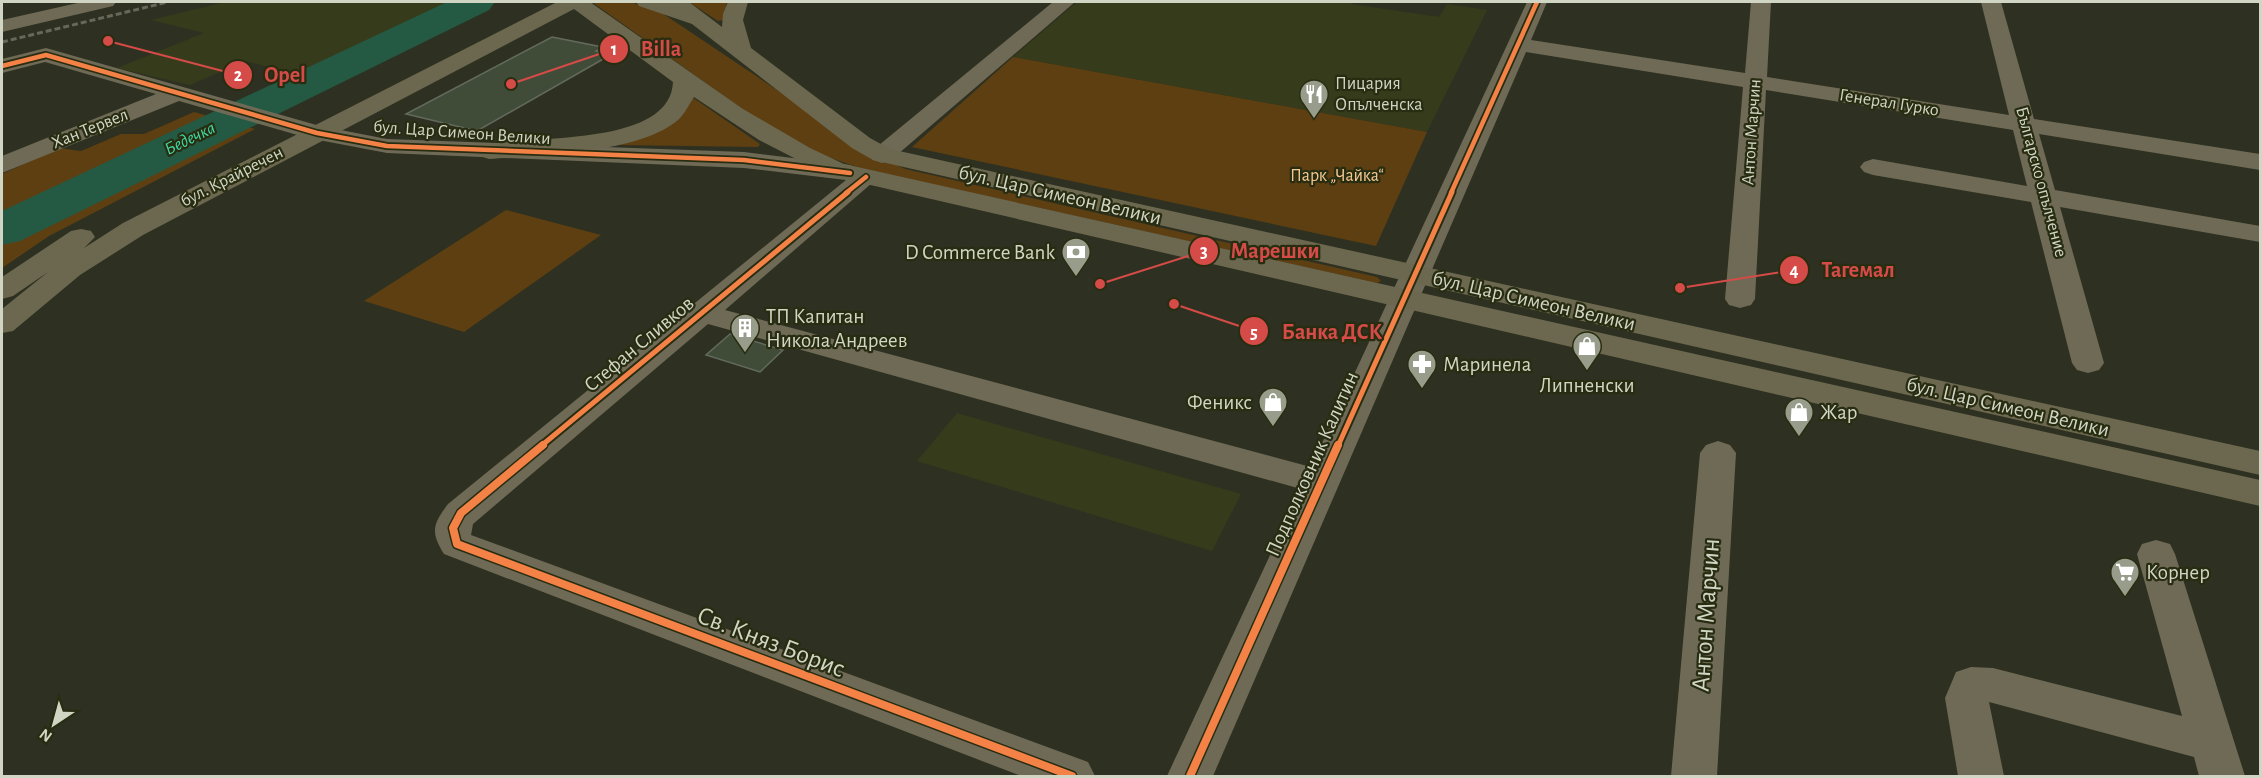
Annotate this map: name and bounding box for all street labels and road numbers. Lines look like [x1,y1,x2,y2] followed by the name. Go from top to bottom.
[1739,78,1765,186] street label: Антон Марчин
[1838,86,1940,120] street label: Генерал Гурко
[2012,105,2070,259] street label: Българско опълчение
[49,106,131,152] street label: Хан Тервел
[373,117,551,148] street label: бул. Цар Симеон Велики
[178,143,286,210] street label: бул. Крайречен
[957,161,1163,229] street label: бул. Цар Симеон Велики
[1431,267,1637,335] street label: бул. Цар Симеон Велики
[580,292,698,396] street label: Стефан Сливков
[1262,368,1362,560] street label: Подполковник Калитин
[1905,373,2111,441] street label: бул. Цар Симеон Велики
[1688,537,1724,693] street label: Антон Марчин
[693,602,849,682] street label: Св. Княз Борис

